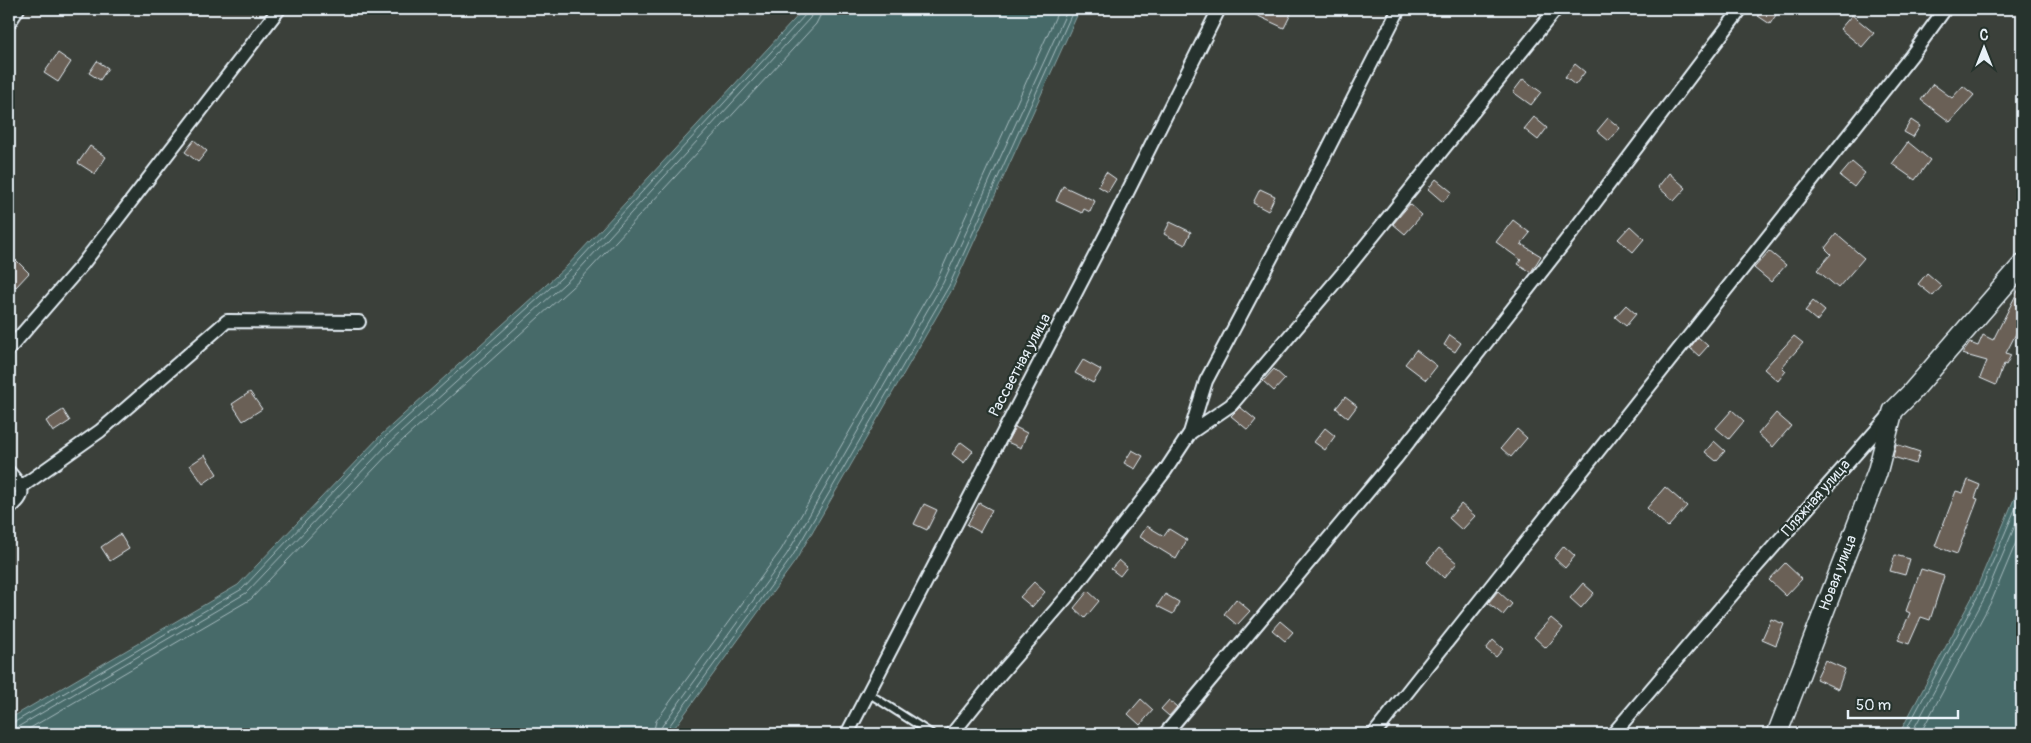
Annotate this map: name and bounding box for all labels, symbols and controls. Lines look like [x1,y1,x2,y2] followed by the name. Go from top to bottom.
[1958,22,2008,72] north arrow
[1980,27,1989,44] text: С
[985,310,1055,420] street label: Рассветная улица
[1777,456,1855,540] street label: Пляжная улица
[1815,532,1861,614] street label: Новая улица
[1848,688,1958,720] scale bar
[1856,696,1891,715] text: 50 m

